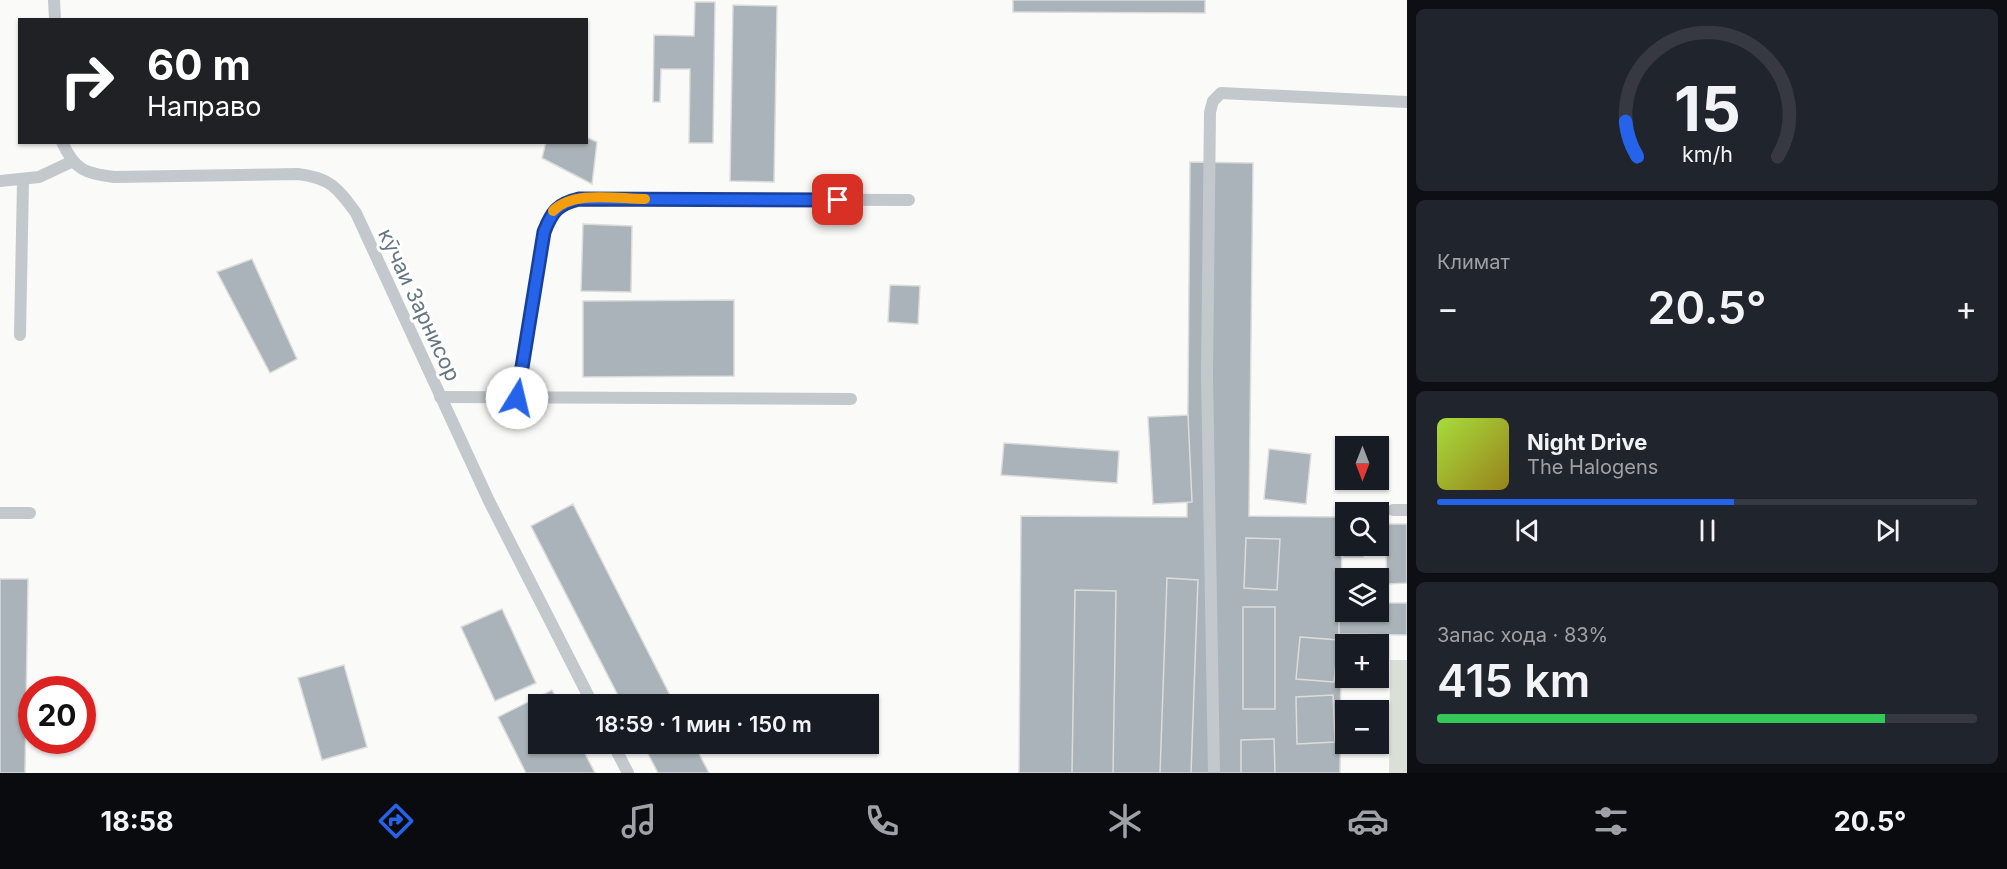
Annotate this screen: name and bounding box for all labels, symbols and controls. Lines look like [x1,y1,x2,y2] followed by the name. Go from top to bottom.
[147,39,251,90] text: 60 m
[48,42,126,120] icon: right
[1674,71,1740,146] text: 15
[147,90,262,123] text: Направо
[1682,141,1732,167] text: km/h
[812,174,863,225] pin
[821,183,854,216] icon: arrive
[373,225,466,385] street label: кӯчаи Зарнисор
[1437,250,1510,274] text: Климат
[1647,280,1767,335] text: 20.5°
[1437,288,1459,328] text: −
[1955,288,1977,328] text: +
[485,366,549,430] position arrow
[1527,429,1647,455] text: Night Drive
[1335,436,1389,490] north arrow
[1335,436,1389,754] map controls
[1527,455,1658,479] text: The Halogens
[1335,502,1389,556] button: search
[1511,514,1544,547] icon: previous
[1691,514,1724,547] icon: pause
[1871,514,1904,547] icon: next
[1335,568,1389,622] button: layers
[1437,623,1608,647] text: Запас хода · 83%
[1335,634,1389,688] button: +
[1437,653,1590,708] text: 415 km
[18,676,96,754] speed limit sign: 20
[1335,700,1389,754] button: −
[595,711,812,737] text: 18:59 · 1 мин · 150 m
[375,800,417,842] icon: directions
[618,800,660,842] icon: music
[861,800,903,842] icon: phone
[1104,800,1146,842] icon: climate
[1347,800,1389,842] icon: car
[1590,800,1632,842] icon: filters
[101,805,174,838] text: 18:58
[1834,805,1906,838] text: 20.5°

